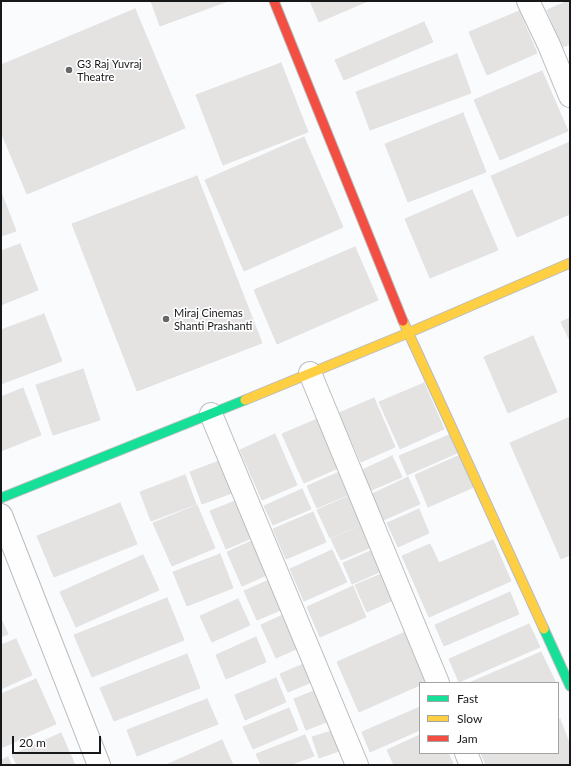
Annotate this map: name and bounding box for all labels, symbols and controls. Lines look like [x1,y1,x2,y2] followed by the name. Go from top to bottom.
[77,57,142,83] place label: G3 Raj Yuvraj Theatre
[64,65,74,75] marker: G3 Raj Yuvraj Theatre
[174,306,252,332] place label: Miraj Cinemas Shanti Prashanti
[161,314,171,324] marker: Miraj Cinemas Shanti Prashanti
[419,682,559,754] legend
[457,691,478,706] text: Fast
[457,711,482,726] text: Slow
[14,728,103,754] scale bar
[457,731,478,746] text: Jam
[19,735,46,750] text: 20 m

